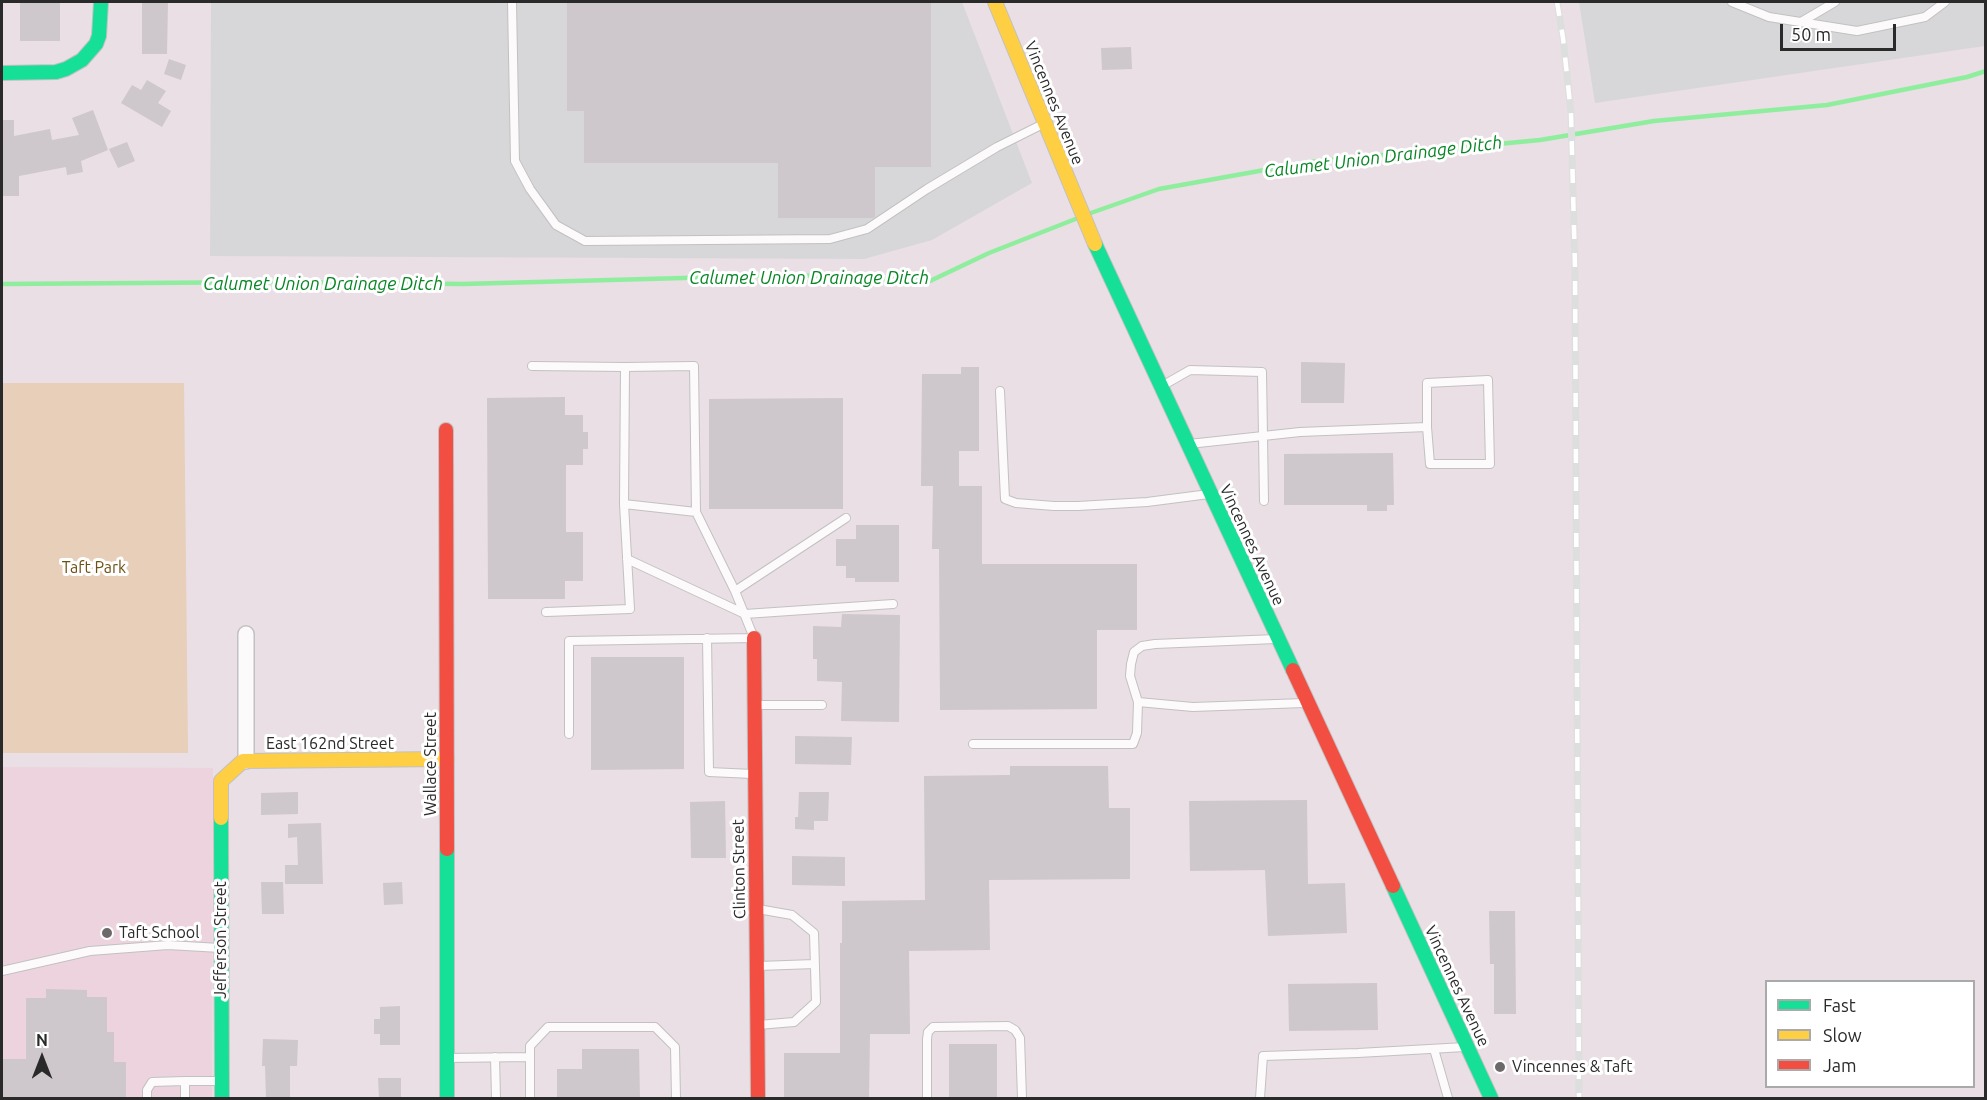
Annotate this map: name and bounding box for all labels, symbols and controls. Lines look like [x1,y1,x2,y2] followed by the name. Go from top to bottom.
[1783,12,1898,50] scale bar
[1791,24,1831,44] text: 50 m
[1020,38,1088,168] street label: Vincennes Avenue
[1263,132,1503,182] water label: Calumet Union Drainage Ditch
[689,267,929,289] water label: Calumet Union Drainage Ditch
[203,273,443,295] water label: Calumet Union Drainage Ditch
[1216,481,1288,609] street label: Vincennes Avenue
[62,558,126,578] park label: Taft Park
[421,712,441,816] street label: Wallace Street
[266,734,394,754] street label: East 162nd Street
[729,819,749,919] street label: Clinton Street
[211,881,231,999] street label: Jefferson Street
[1421,922,1493,1050] street label: Vincennes Avenue
[119,923,199,943] place label: Taft School
[100,926,114,940] marker: Taft School
[1765,980,1975,1088] legend
[1823,995,1856,1015] text: Fast
[1823,1025,1862,1045] text: Slow
[12,1028,72,1088] north arrow
[36,1031,48,1049] text: N
[1823,1055,1857,1075] text: Jam
[1512,1057,1633,1077] place label: Vincennes & Taft
[1493,1060,1507,1074] marker: Vincennes & Taft

